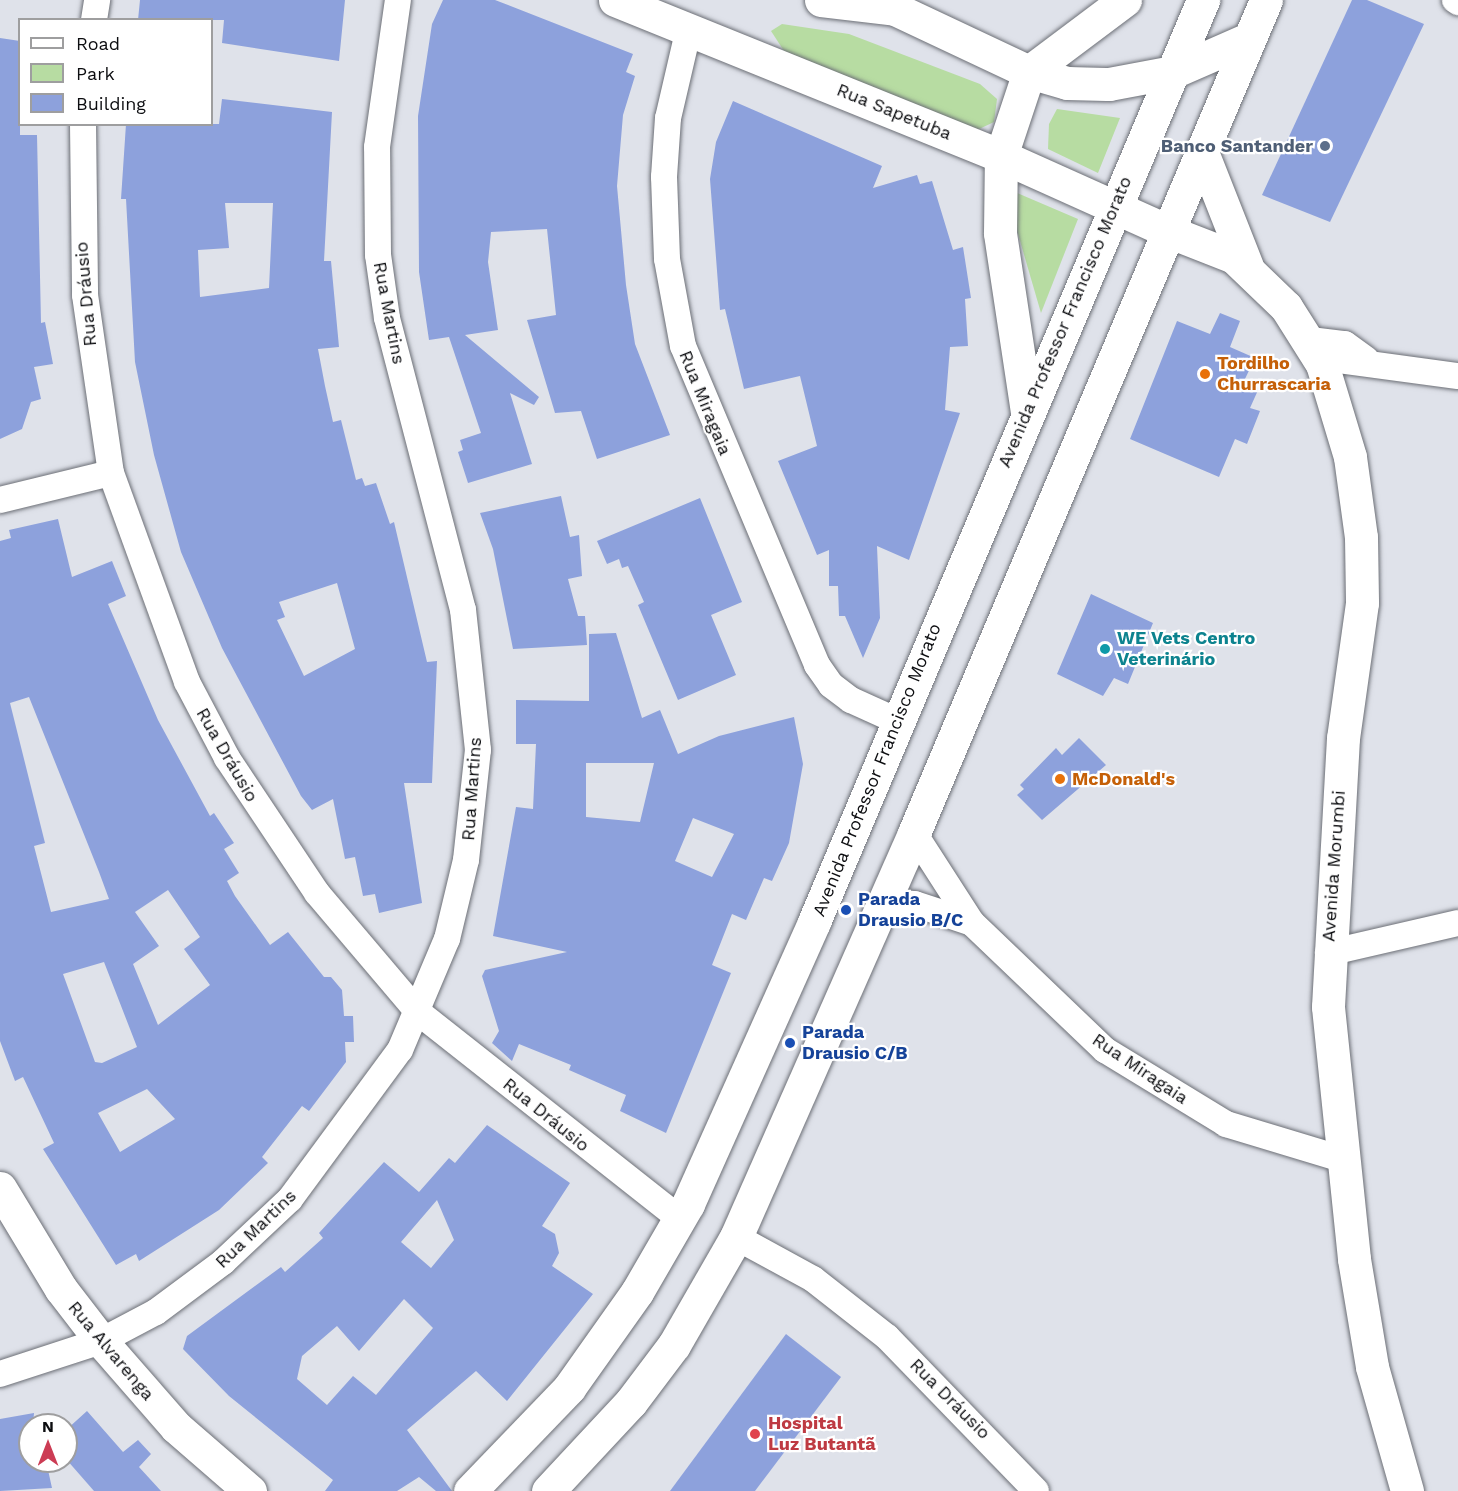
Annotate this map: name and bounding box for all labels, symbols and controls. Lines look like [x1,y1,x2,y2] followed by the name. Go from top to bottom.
[18,18,213,126] legend
[76,33,120,54] text: Road
[76,63,115,84] text: Park
[833,79,955,145] street label: Rua Sapetuba
[76,93,146,114] text: Building
[1161,135,1313,157] place label: Banco Santander
[1318,139,1332,153] marker: Banco Santander
[994,173,1136,471] street label: Avenida Professor Francisco Morato
[71,240,101,348] street label: Rua Dráusio
[368,260,410,366] street label: Rua Martins
[674,347,736,459] street label: Rua Miragaia
[1217,353,1331,395] place label: Tordilho Churrascaria
[1198,367,1212,381] marker: Tordilho Churrascaria
[808,620,946,920] street label: Avenida Professor Francisco Morato
[1117,628,1256,670] place label: WE Vets Centro Veterinário
[1098,642,1112,656] marker: WE Vets Centro Veterinário
[191,704,263,806] street label: Rua Dráusio
[458,736,486,842] street label: Rua Martins
[1072,768,1175,790] place label: McDonald's
[1053,772,1067,786] marker: McDonald's
[1318,789,1350,943] street label: Avenida Morumbi
[858,889,963,932] place label: Parada Drausio B/C
[839,903,853,917] marker: Parada Drausio B/C
[802,1022,908,1064] place label: Parada Drausio C/B
[1088,1029,1192,1109] street label: Rua Miragaia
[783,1036,797,1050] marker: Parada Drausio C/B
[498,1073,594,1157] street label: Rua Dráusio
[211,1185,301,1273] street label: Rua Martins
[63,1297,159,1405] street label: Rua Alvarenga
[905,1354,995,1444] street label: Rua Dráusio
[18,1413,78,1473] north arrow
[768,1413,876,1456] place label: Hospital Luz Butantã
[42,1417,54,1436] text: N
[746,1425,764,1443] marker: Hospital Luz Butantã

